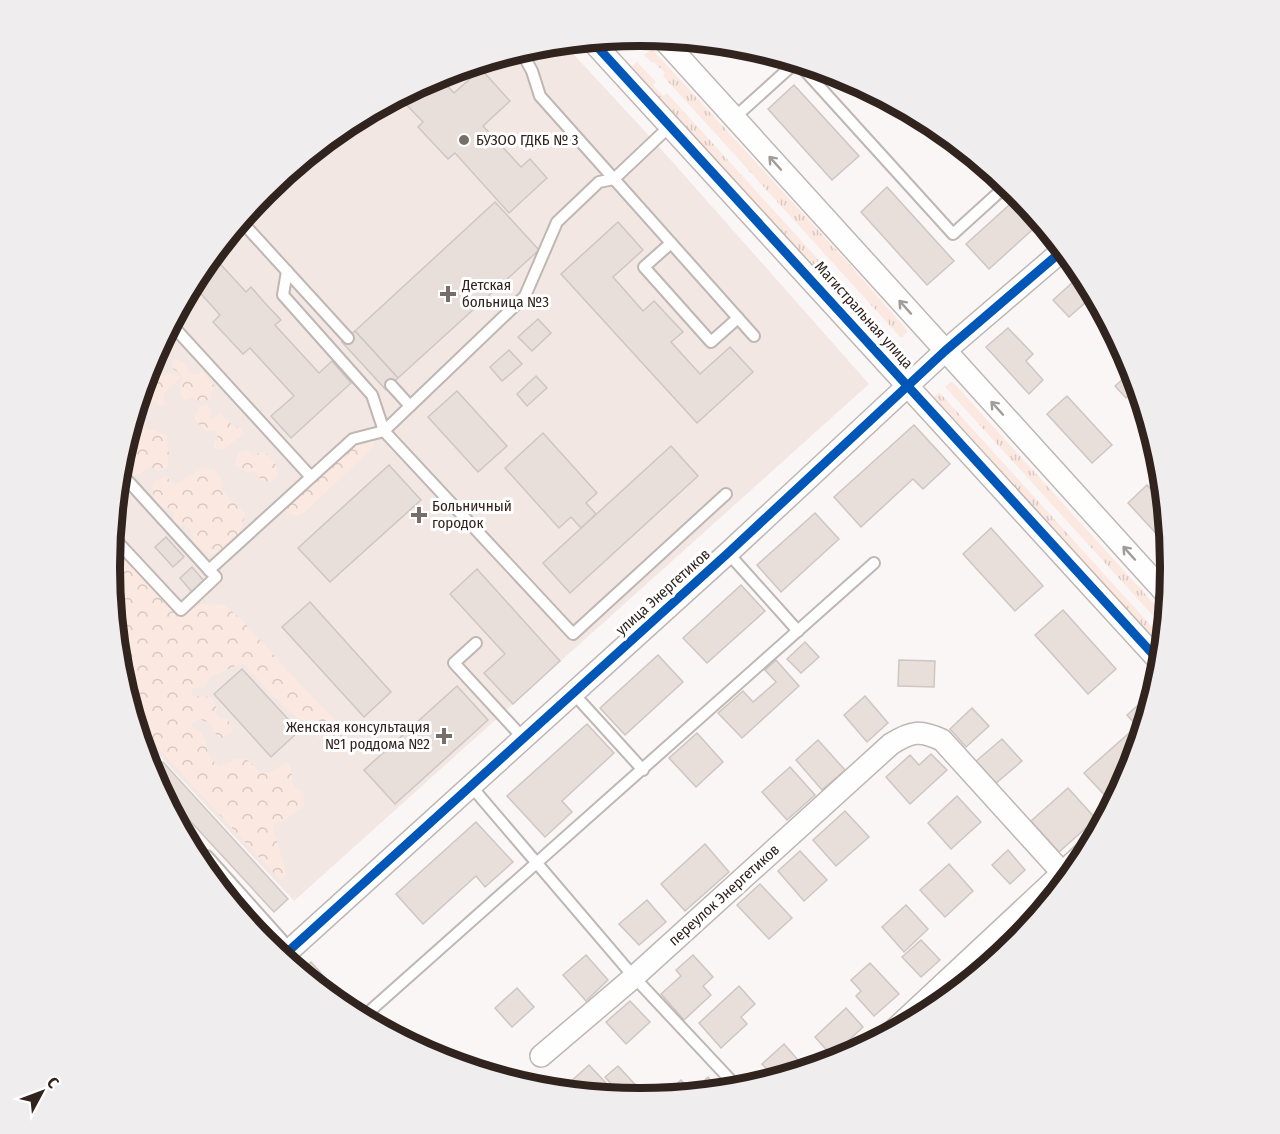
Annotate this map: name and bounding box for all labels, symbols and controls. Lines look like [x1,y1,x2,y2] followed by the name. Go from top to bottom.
[476,131,579,149] place label: БУЗОО ГДКБ № 3
[457,133,471,147] marker: БУЗОО ГДКБ № 3
[768,155,782,170] one-way arrow
[811,258,917,372] street label: Магистральная улица
[461,276,549,311] place label: Детская больница №3
[439,285,457,303] marker: Детская больница №3
[898,300,912,315] one-way arrow
[990,401,1005,416] one-way arrow
[432,497,512,532] place label: Больничный городок
[410,506,428,524] marker: Больничный городок
[612,545,714,639] street label: улица Энергетиков
[1122,545,1136,560] one-way arrow
[286,718,430,753] place label: Женская консультация №1 роддома №2
[435,727,453,745] marker: Женская консультация №1 роддома №2
[665,840,783,950] street label: переулок Энергетиков
[12,1062,72,1122] north arrow
[43,1073,63,1092] text: С

